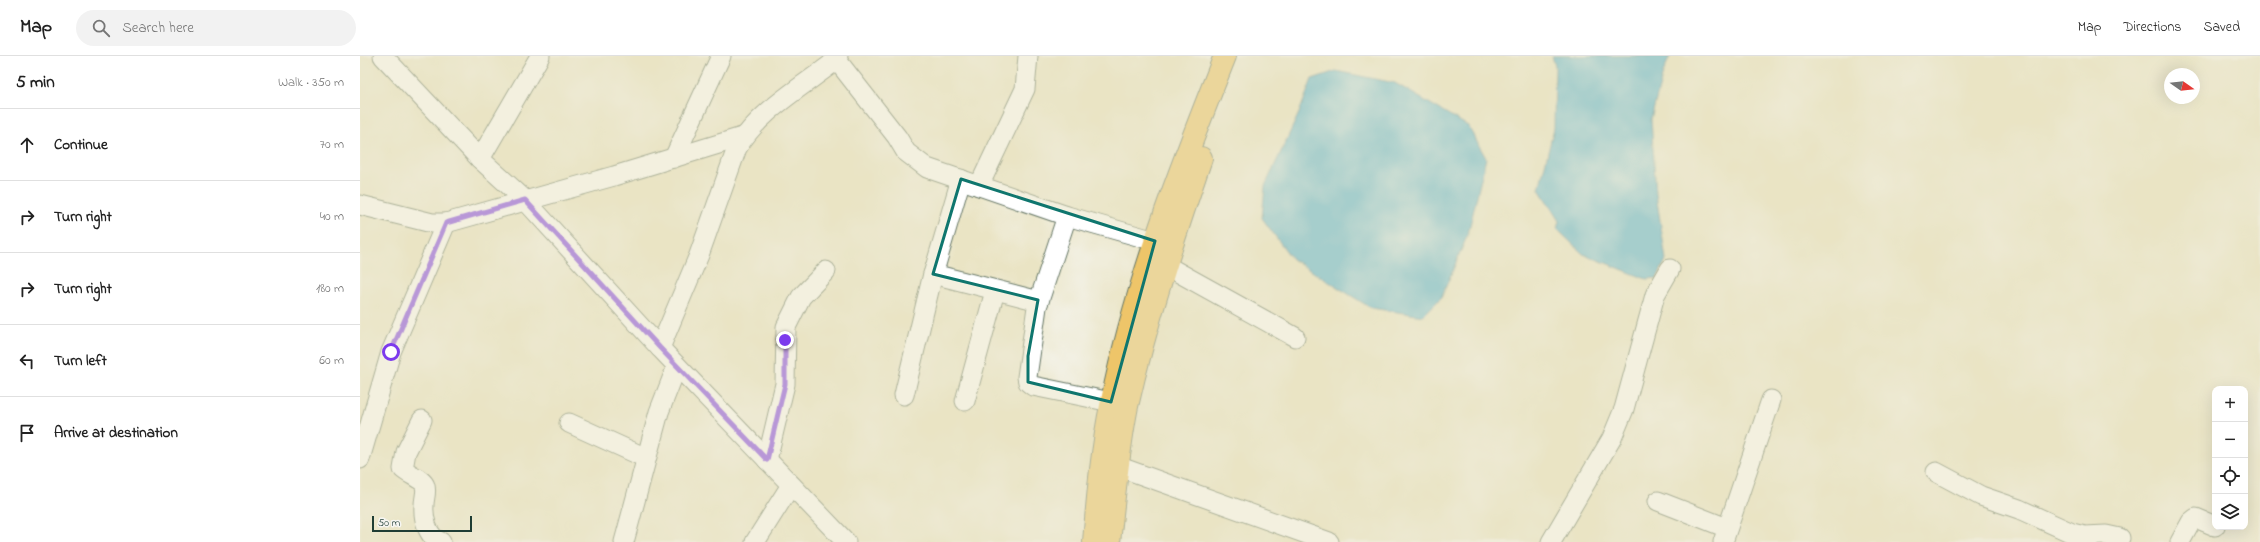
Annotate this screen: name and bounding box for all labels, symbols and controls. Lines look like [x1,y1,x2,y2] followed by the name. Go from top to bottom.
[76,10,356,46] search box
[20,14,52,41] text: Map
[90,17,112,39] icon: search
[122,17,194,39] text: Search here
[2078,17,2101,38] text: Map
[2123,17,2181,38] text: Directions
[2203,17,2240,38] text: Saved
[2164,68,2200,104] north arrow
[16,70,55,95] text: 5 min
[278,73,344,92] text: Walk · 350 m
[16,134,38,156] icon: ahead
[54,134,108,156] text: Continue
[320,135,344,154] text: 70 m
[16,206,38,228] icon: right
[54,206,112,228] text: Turn right
[320,207,344,226] text: 40 m
[16,278,38,300] icon: right
[54,278,112,300] text: Turn right
[316,279,344,298] text: 180 m
[776,331,794,349] route end
[382,343,400,361] route start
[16,350,38,372] icon: left
[54,350,107,372] text: Turn left
[319,351,344,370] text: 60 m
[2212,386,2248,530] map controls
[2212,386,2248,422] button: +
[16,422,38,444] icon: arrive
[54,422,178,444] text: Arrive at destination
[2212,422,2248,458] button: −
[2212,458,2248,494] button: locate
[2212,494,2248,530] button: layers
[372,514,472,533] scale bar
[378,515,400,531] text: 50 m

